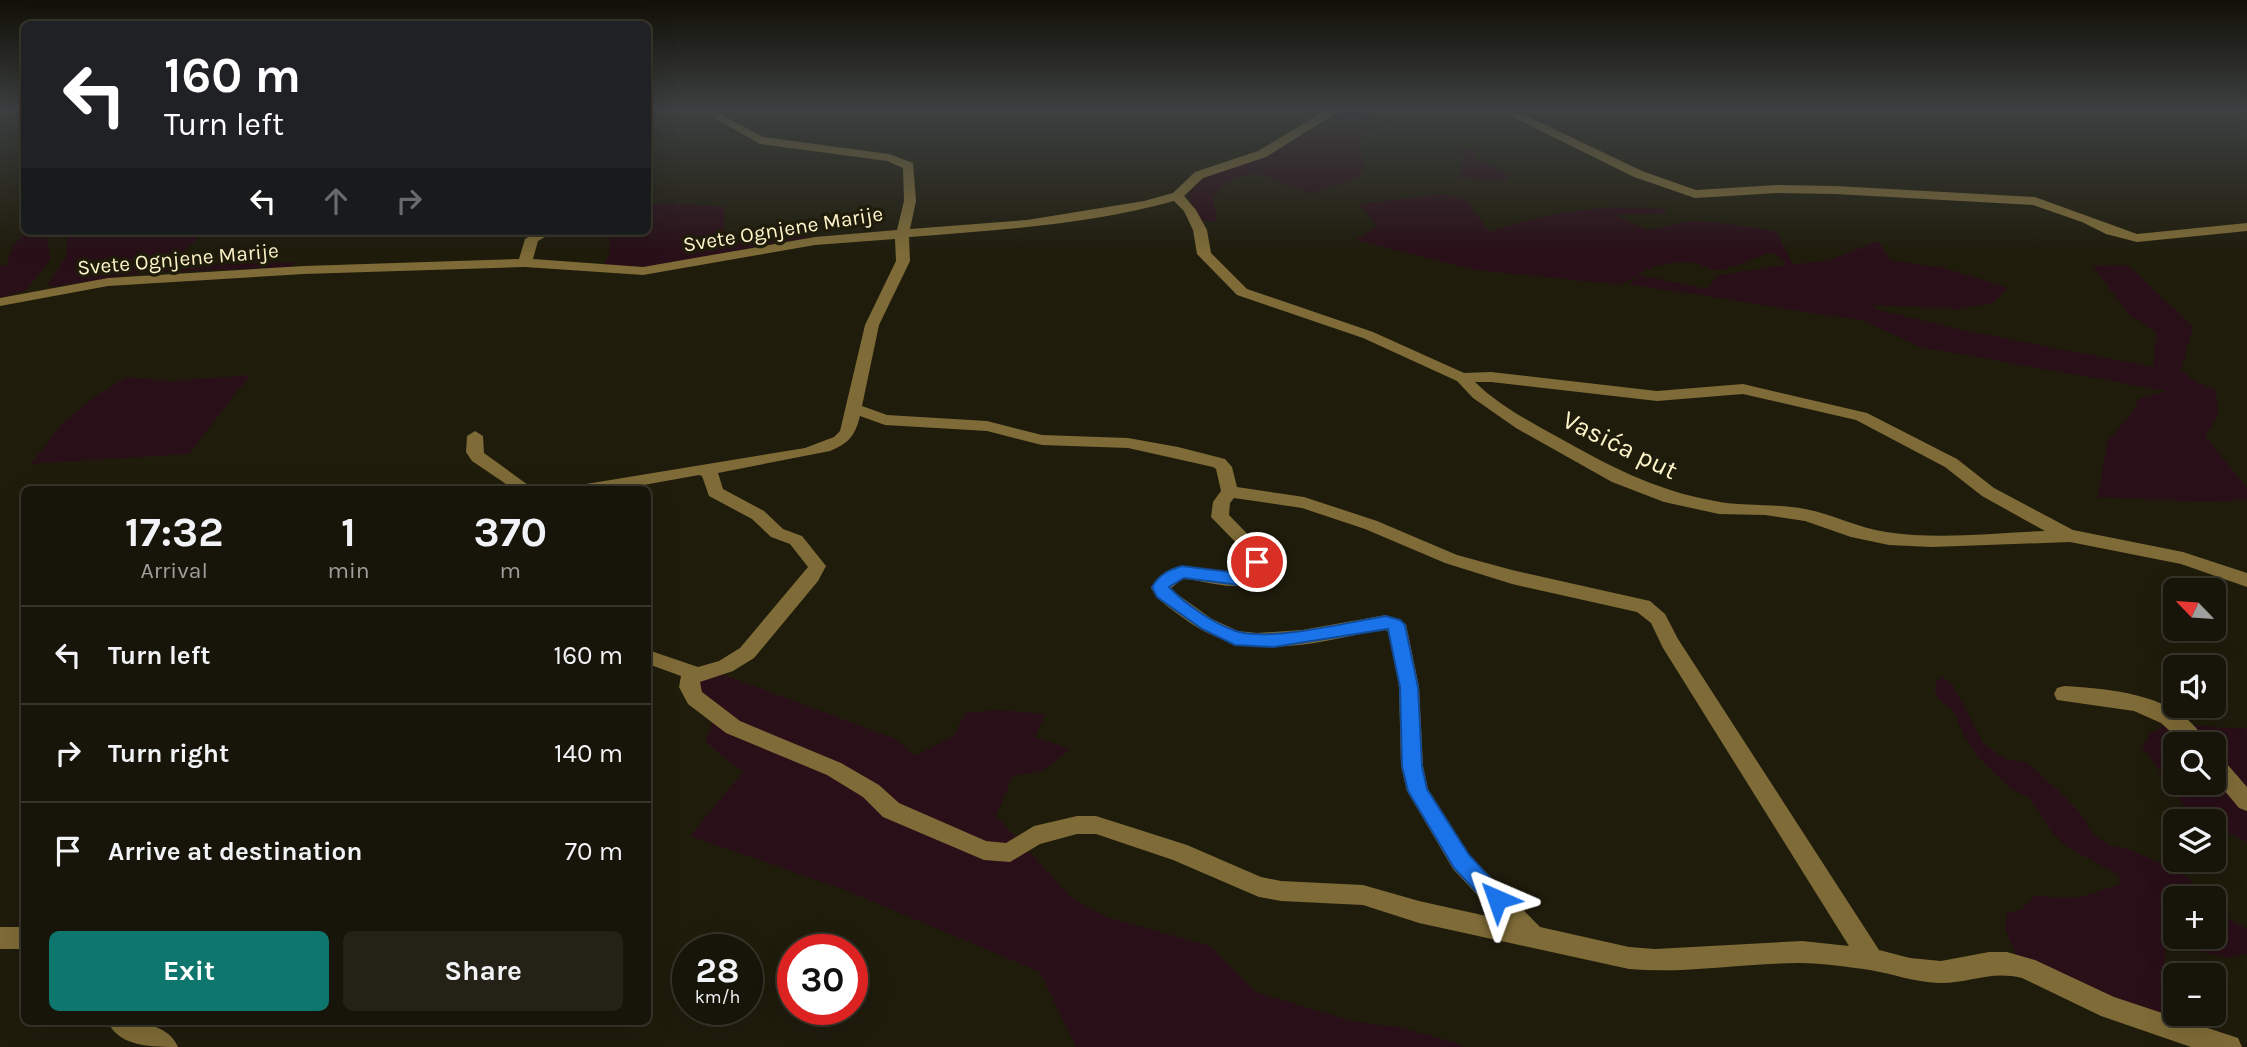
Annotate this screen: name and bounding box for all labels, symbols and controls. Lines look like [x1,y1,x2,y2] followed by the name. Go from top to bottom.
[164,47,301,104] text: 160 m
[49,49,140,140] icon: left
[164,106,284,143] text: Turn left
[244,182,282,220] icon: left
[317,182,355,220] icon: ahead
[390,182,428,220] icon: right
[681,201,885,257] street label: Svete Ognjene Marije
[76,238,280,280] street label: Svete Ognjene Marije
[1557,404,1683,486] street label: Vasića put
[125,507,224,557] text: 17:32
[341,507,356,557] text: 1
[474,507,547,557] text: 370
[1227,532,1287,592] pin
[1238,543,1276,581] icon: arrive
[141,557,208,584] text: Arrival
[327,557,370,584] text: min
[500,557,521,584] text: m
[2163,578,2226,640] north arrow
[2163,578,2226,1026] map controls
[49,636,87,674] icon: left
[108,640,210,671] text: Turn left
[554,640,623,671] text: 160 m
[2163,655,2226,718] button: sound
[2163,732,2226,795] button: search
[49,734,87,772] icon: right
[108,738,229,769] text: Turn right
[554,738,623,769] text: 140 m
[2163,809,2226,872] button: layers
[49,832,87,870] icon: arrive
[108,836,362,867] text: Arrive at destination
[565,836,623,867] text: 70 m
[1460,862,1534,936] position arrow
[2163,886,2226,949] button: +
[49,931,329,1011] button: Exit
[343,931,623,1011] button: Share
[777,934,868,1025] speed limit sign: 30
[696,950,739,991] text: 28
[2163,963,2226,1026] button: −
[695,986,740,1008] text: km/h

